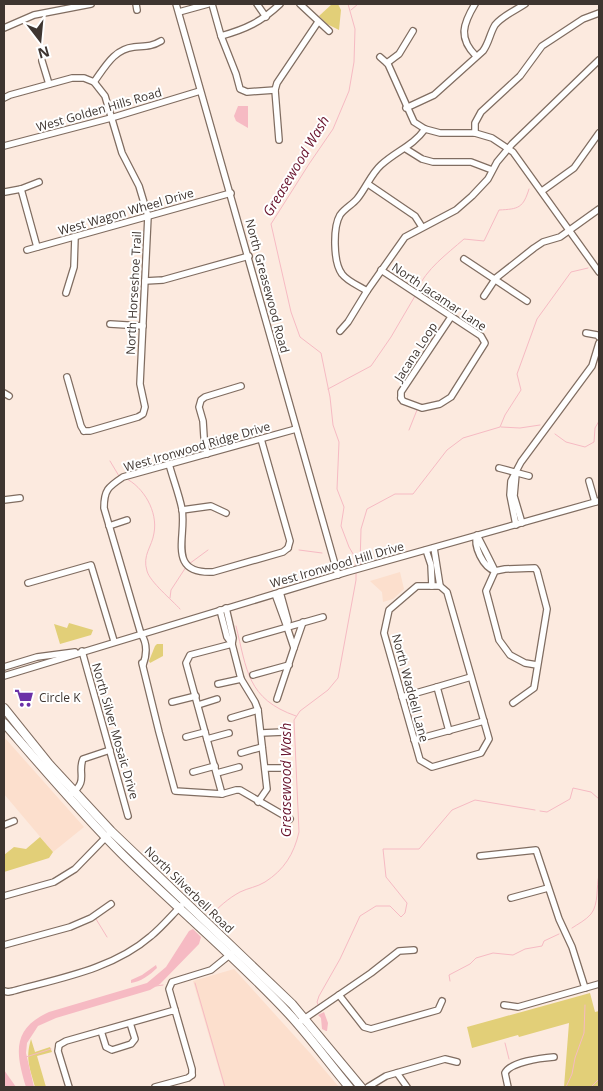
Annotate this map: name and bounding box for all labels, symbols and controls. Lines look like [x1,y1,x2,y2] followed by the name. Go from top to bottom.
[15,15,65,65] north arrow
[36,42,52,64] text: N
[34,83,164,136] street label: West Golden Hills Road
[258,112,333,220] water label: Greasewood Wash
[56,184,196,239] street label: West Wagon Wheel Drive
[241,217,294,355] street label: North Greasewood Road
[122,231,145,355] street label: North Horseshoe Trail
[388,258,490,335] street label: North Jacamar Lane
[390,319,441,386] street label: Jacana Loop
[122,417,272,476] street label: West Ironwood Ridge Drive
[268,537,406,592] street label: West Ironwood Hill Drive
[388,632,433,744] street label: North Waddell Lane
[88,661,143,801] street label: North Silver Mosaic Drive
[13,687,35,709] supermarket icon: Circle K
[39,689,81,706] place label: Circle K
[276,723,295,837] water label: Greasewood Wash
[141,843,238,937] street label: North Silverbell Road

